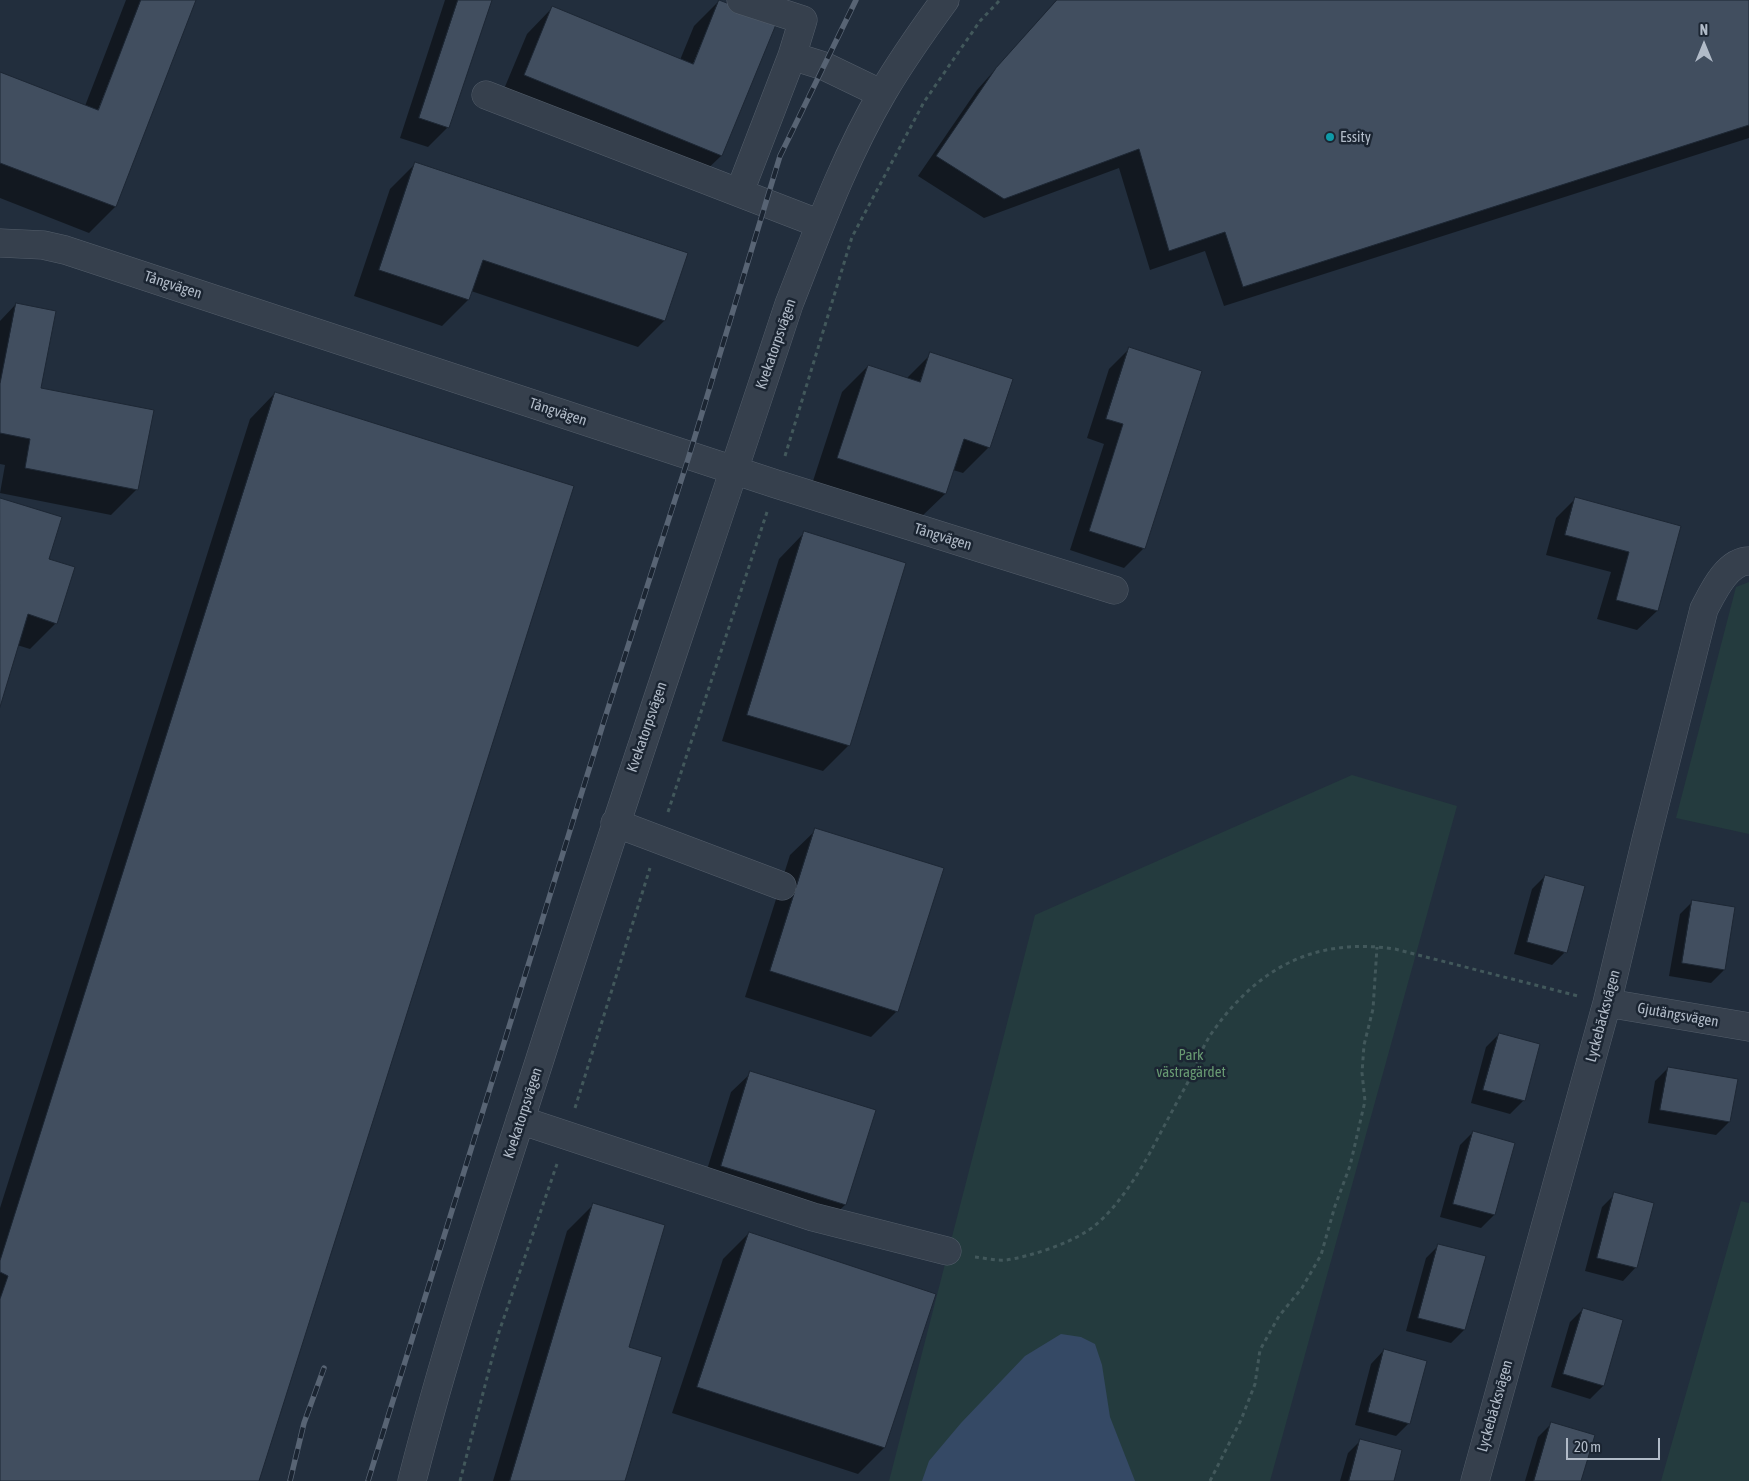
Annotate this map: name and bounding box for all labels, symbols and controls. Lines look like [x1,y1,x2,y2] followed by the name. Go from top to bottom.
[1679,20,1729,70] north arrow
[1700,22,1708,38] text: N
[1340,128,1371,146] place label: Essity
[1324,131,1336,143] marker: Essity
[142,267,204,303] street label: Tångvägen
[752,296,800,392] street label: Kvekatorpsvägen
[527,394,589,430] street label: Tångvägen
[912,520,974,554] street label: Tångvägen
[623,679,671,775] street label: Kvekatorpsvägen
[1582,968,1624,1064] street label: Lyckebäcksvägen
[1636,999,1720,1031] street label: Gjutängsvägen
[1156,1046,1226,1081] park label: Park västragärdet
[500,1065,546,1161] street label: Kvekatorpsvägen
[1473,1358,1517,1454] street label: Lyckebäcksvägen
[1569,1428,1663,1460] scale bar
[1574,1438,1601,1455] text: 20 m

